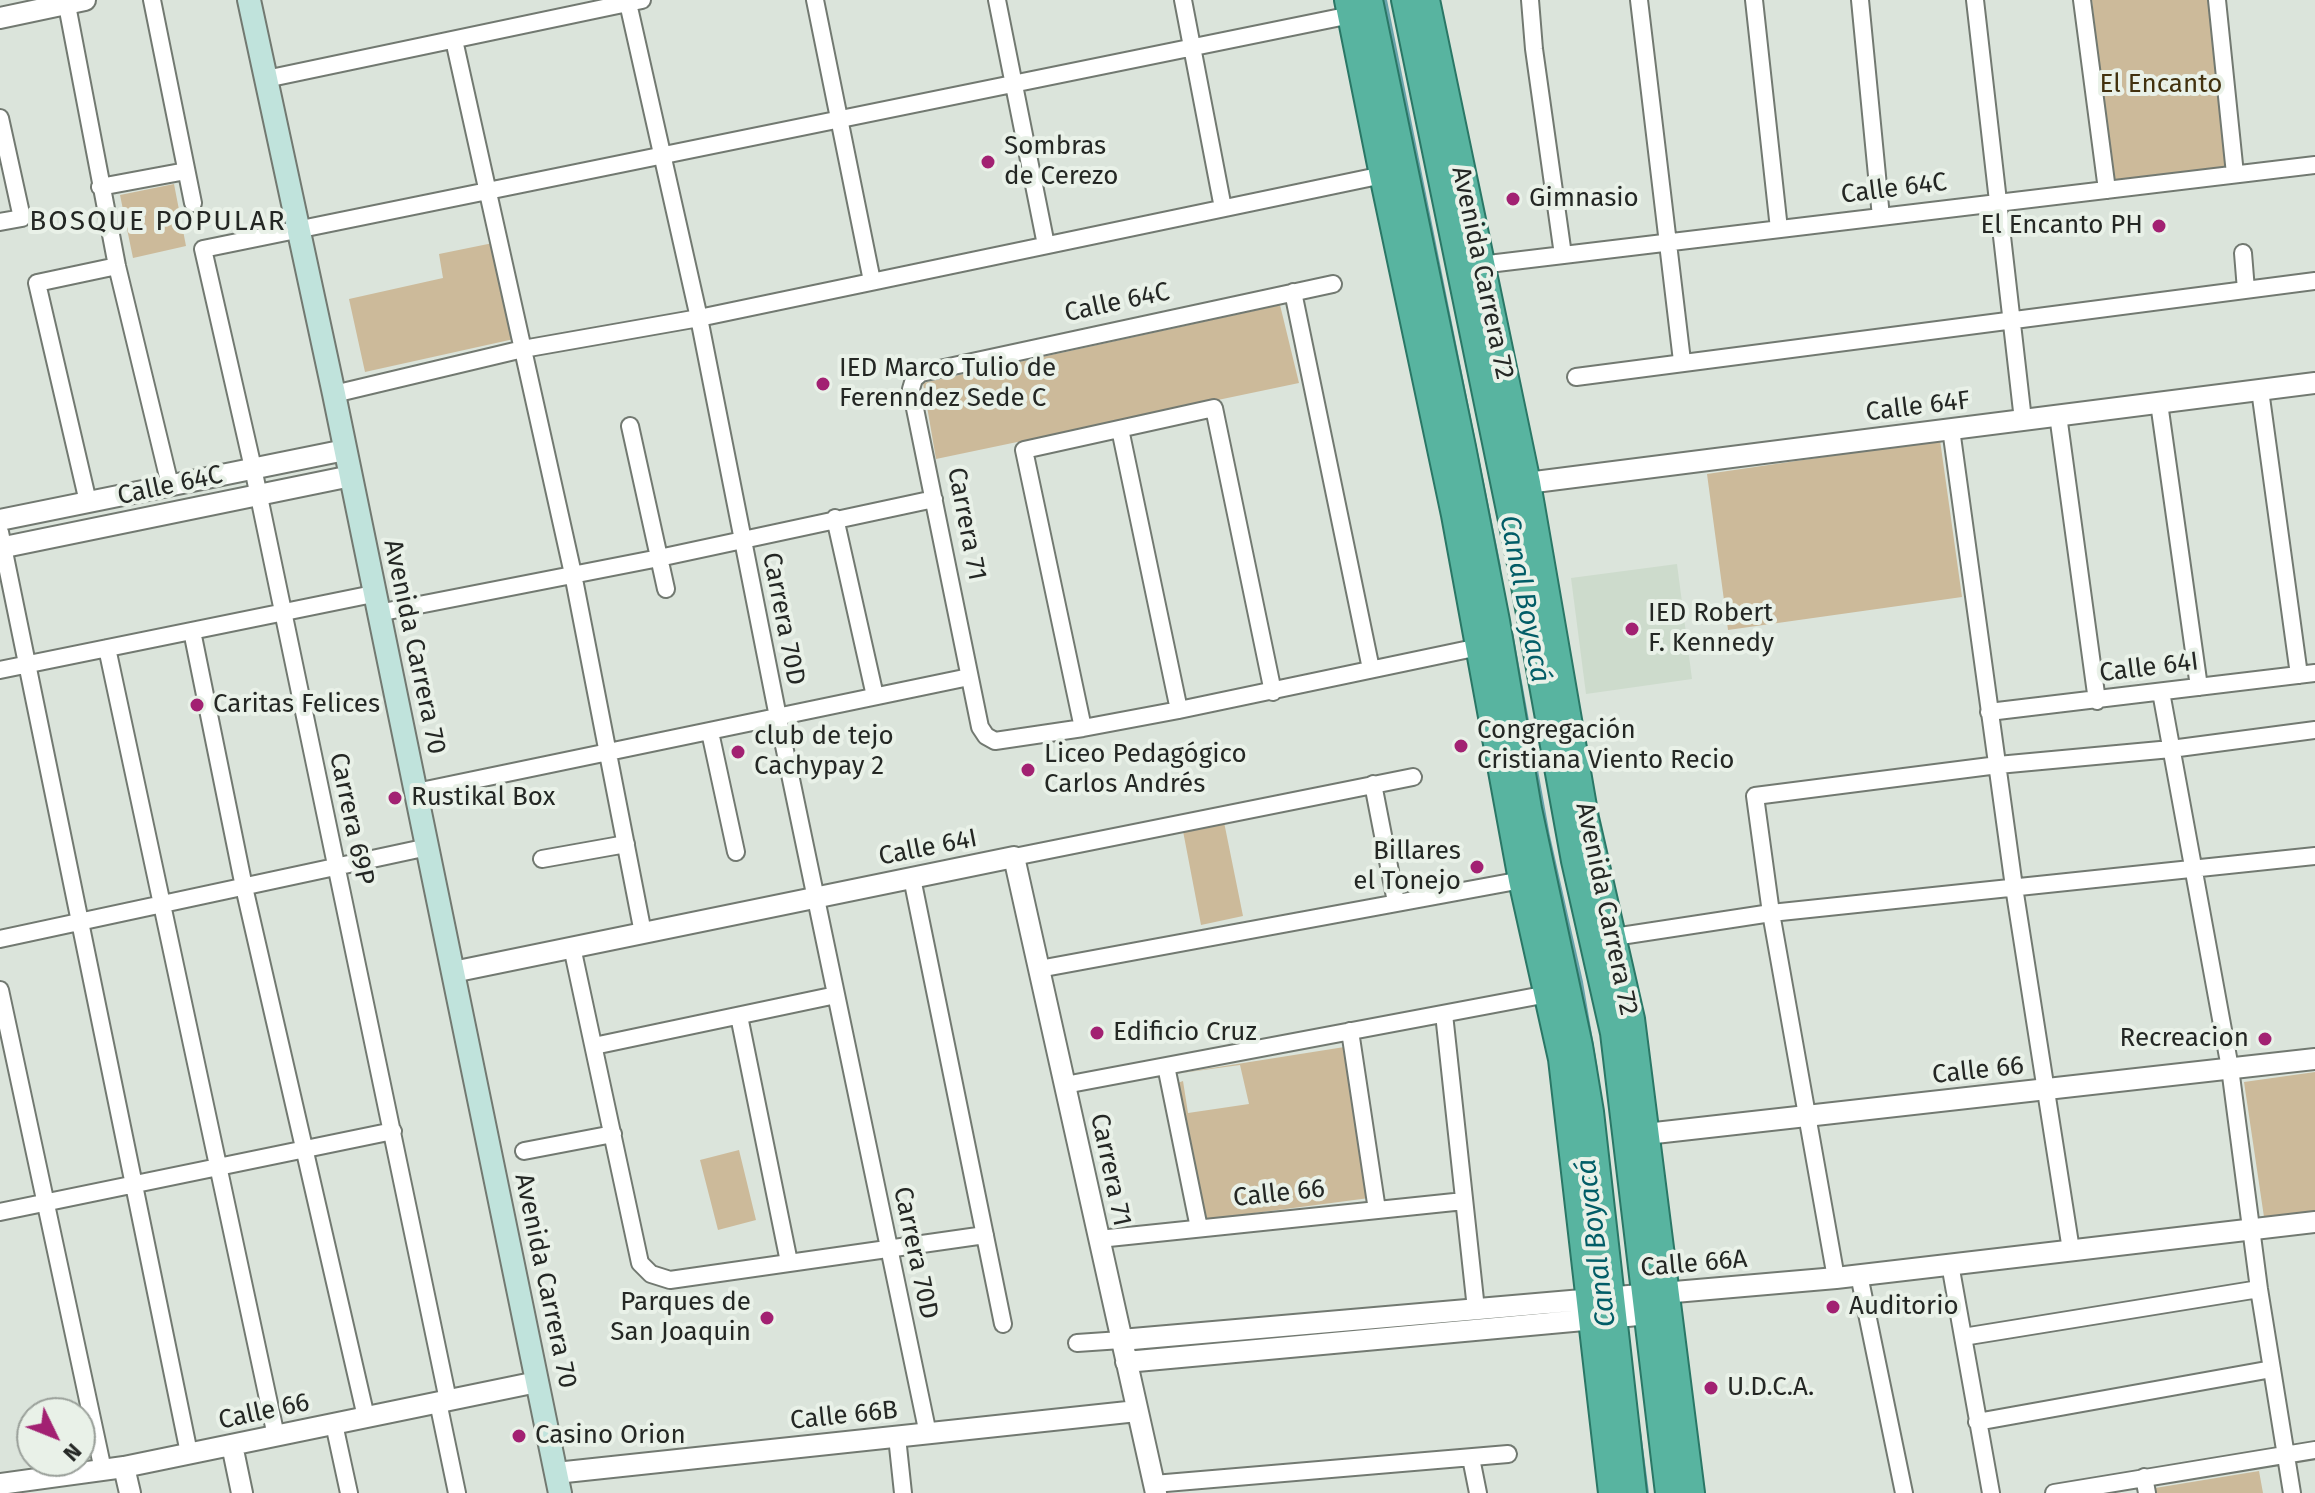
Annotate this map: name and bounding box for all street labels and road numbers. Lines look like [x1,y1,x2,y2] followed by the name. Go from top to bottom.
[1444,164,1520,382] street label: Avenida Carrera 72
[1839,167,1949,211] street label: Calle 64C
[1062,277,1172,329] street label: Calle 64C
[1864,385,1972,429] street label: Calle 64F
[115,460,225,512] street label: Calle 64C
[940,465,992,583] street label: Carrera 71
[376,537,452,757] street label: Avenida Carrera 70
[755,550,811,688] street label: Carrera 70D
[2098,646,2200,690] street label: Calle 64I
[322,750,380,888] street label: Carrera 69P
[1568,800,1644,1018] street label: Avenida Carrera 72
[876,823,980,873] street label: Calle 64I
[1931,1051,2025,1091] street label: Calle 66
[1083,1111,1137,1229] street label: Carrera 71
[507,1171,583,1391] street label: Avenida Carrera 70
[1232,1174,1326,1214] street label: Calle 66
[886,1184,944,1322] street label: Carrera 70D
[1639,1244,1749,1284] street label: Calle 66A
[216,1387,312,1437] street label: Calle 66
[789,1395,899,1437] street label: Calle 66B

